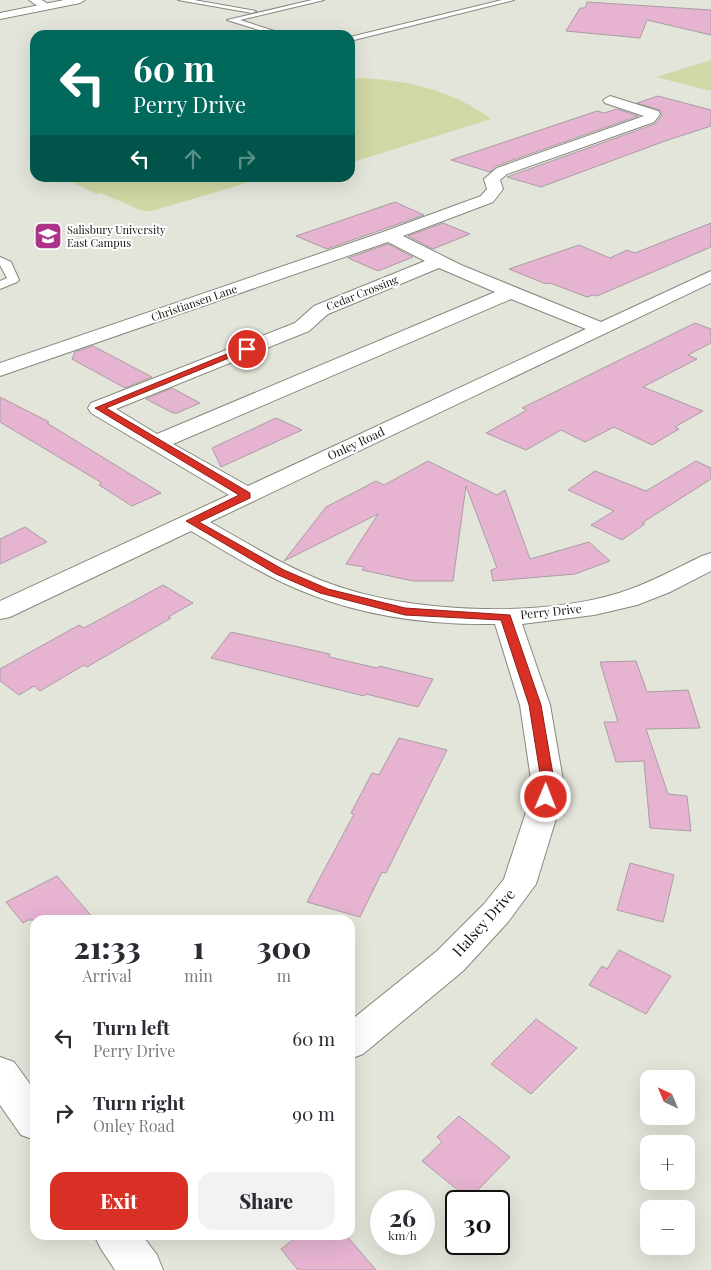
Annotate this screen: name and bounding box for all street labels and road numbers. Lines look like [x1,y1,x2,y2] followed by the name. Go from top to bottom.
[324,271,400,314] street label: Cedar Crossing
[149,281,239,324] street label: Christiansen Lane
[324,423,387,463] street label: Onley Road
[519,600,582,622] street label: Perry Drive
[447,884,519,961] street label: Halsey Drive

